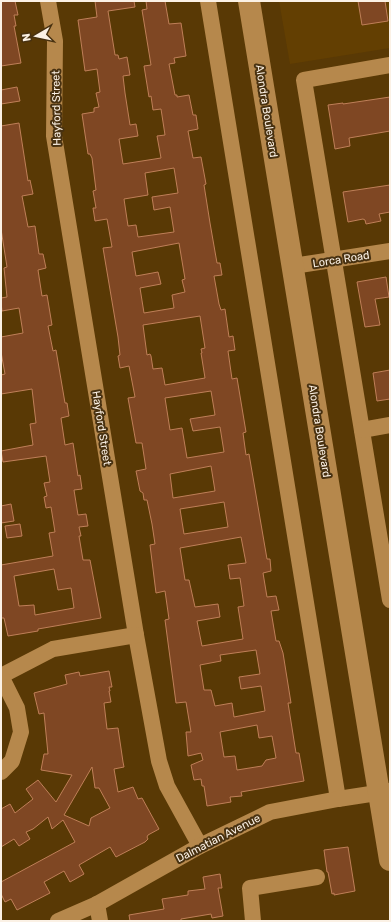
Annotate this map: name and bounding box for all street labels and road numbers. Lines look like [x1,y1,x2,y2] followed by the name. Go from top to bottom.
[253,64,280,158] street label: Alondra Boulevard
[49,69,64,146] street label: Hayford Street
[312,249,370,270] street label: Lorca Road
[306,384,333,478] street label: Alondra Boulevard
[89,390,114,467] street label: Hayford Street
[174,812,263,865] street label: Dalmatian Avenue

